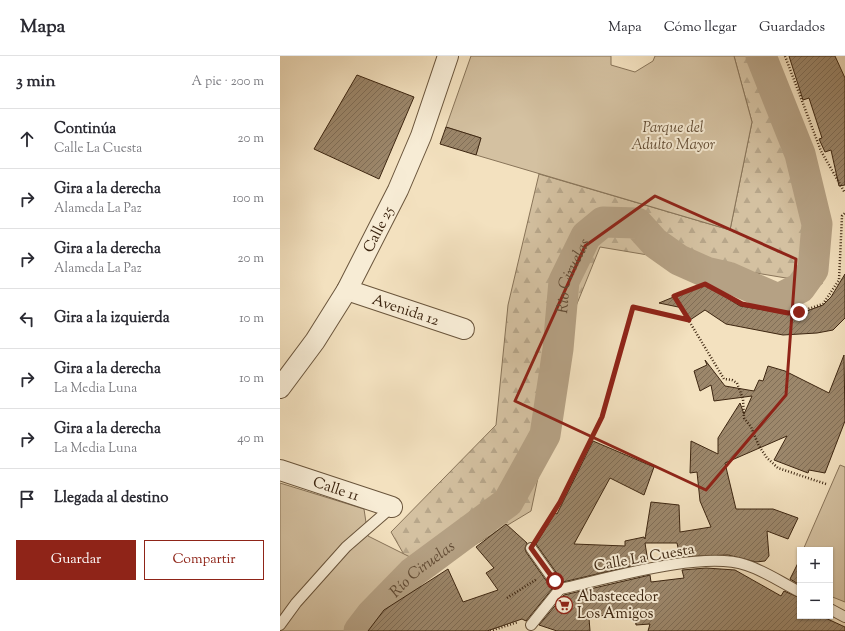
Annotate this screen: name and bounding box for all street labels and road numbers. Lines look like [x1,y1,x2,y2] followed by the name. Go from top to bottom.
[359,203,400,257] street label: Calle 25
[369,290,442,332] street label: Avenida 12
[310,473,361,507] street label: Calle 11
[592,539,696,578] street label: Calle La Cuesta

